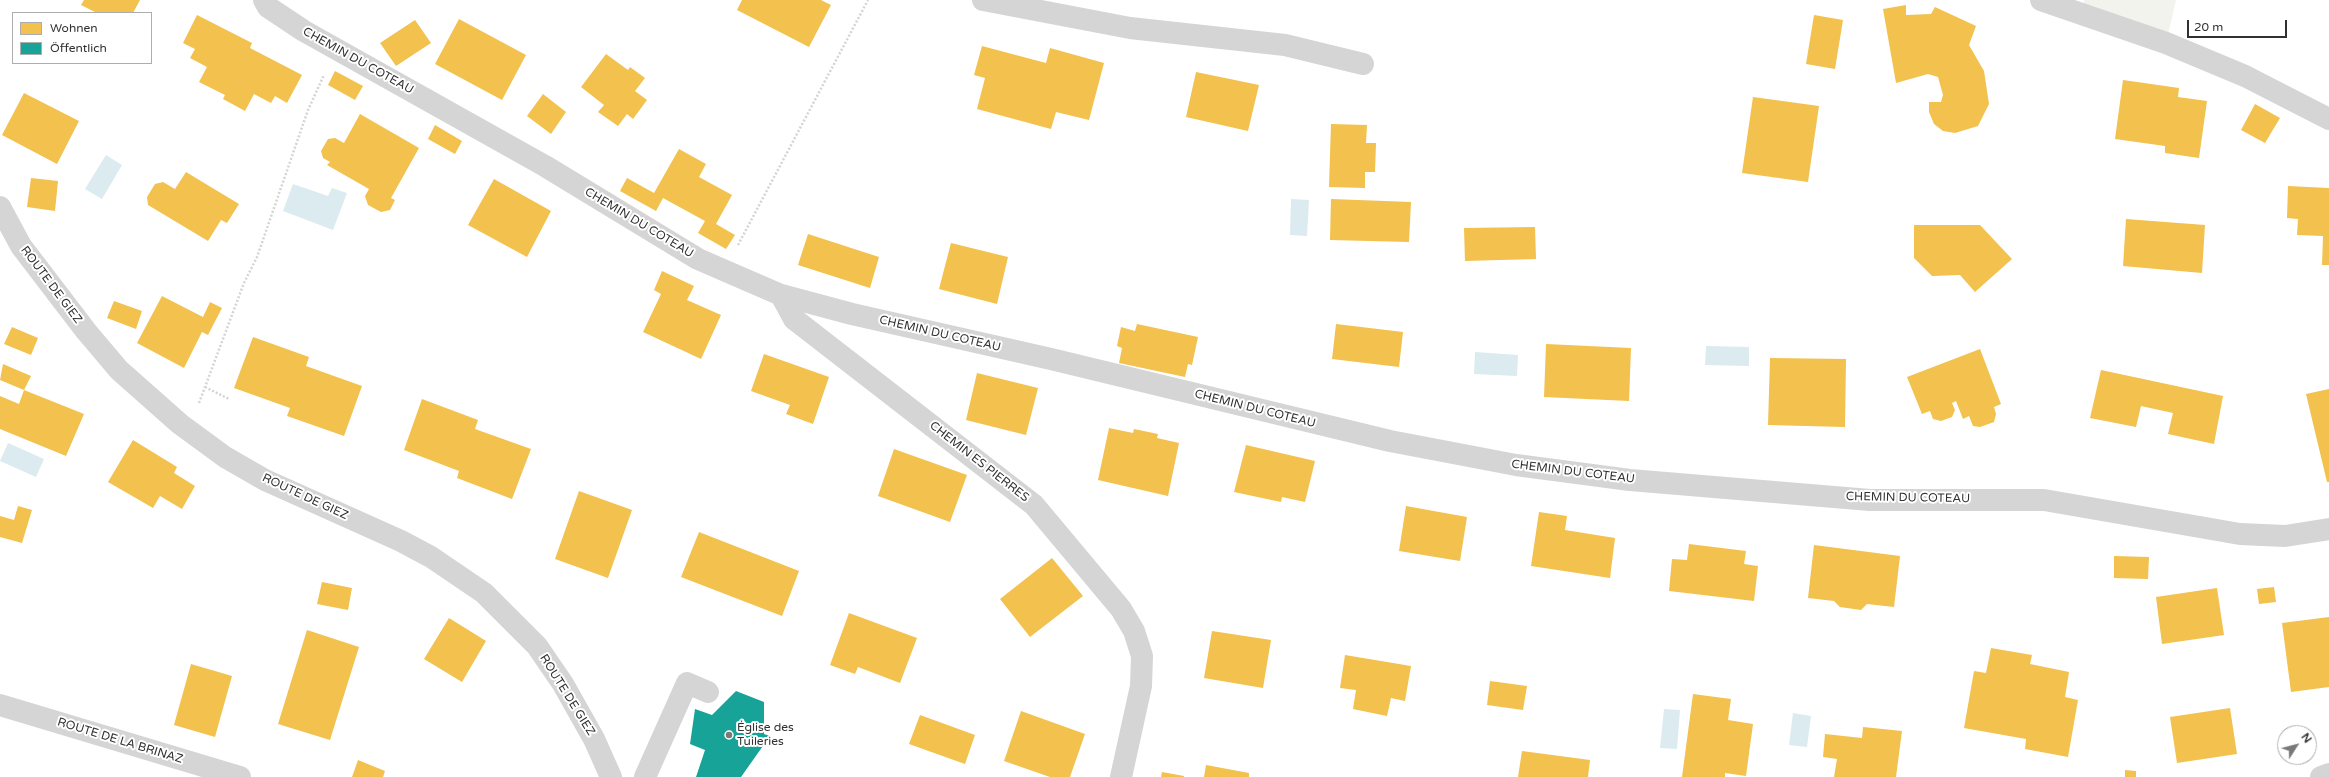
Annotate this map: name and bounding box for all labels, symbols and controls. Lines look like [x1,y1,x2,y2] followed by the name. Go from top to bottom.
[12,12,152,64] legend
[2189,12,2289,38] scale bar
[2194,20,2223,34] text: 20 m
[50,21,98,35] text: Wohnen
[300,25,416,97] street label: CHEMIN DU COTEAU
[50,41,107,55] text: Öffentlich
[582,185,696,261] street label: CHEMIN DU COTEAU
[17,244,85,326] street label: ROUTE DE GIEZ
[878,313,1002,355] street label: CHEMIN DU COTEAU
[1193,387,1317,431] street label: CHEMIN DU COTEAU
[926,419,1032,505] street label: CHEMIN ES PIERRES
[1510,457,1636,487] street label: CHEMIN DU COTEAU
[260,471,350,523] street label: ROUTE DE GIEZ
[1846,490,1970,506] street label: CHEMIN DU COTEAU
[536,652,598,738] street label: ROUTE DE GIEZ
[55,715,185,767] street label: ROUTE DE LA BRINAZ
[737,721,794,749] place label: Église des Tuileries
[2277,725,2317,765] north arrow
[724,730,734,740] marker: Église des Tuileries
[2298,731,2314,746] text: N

